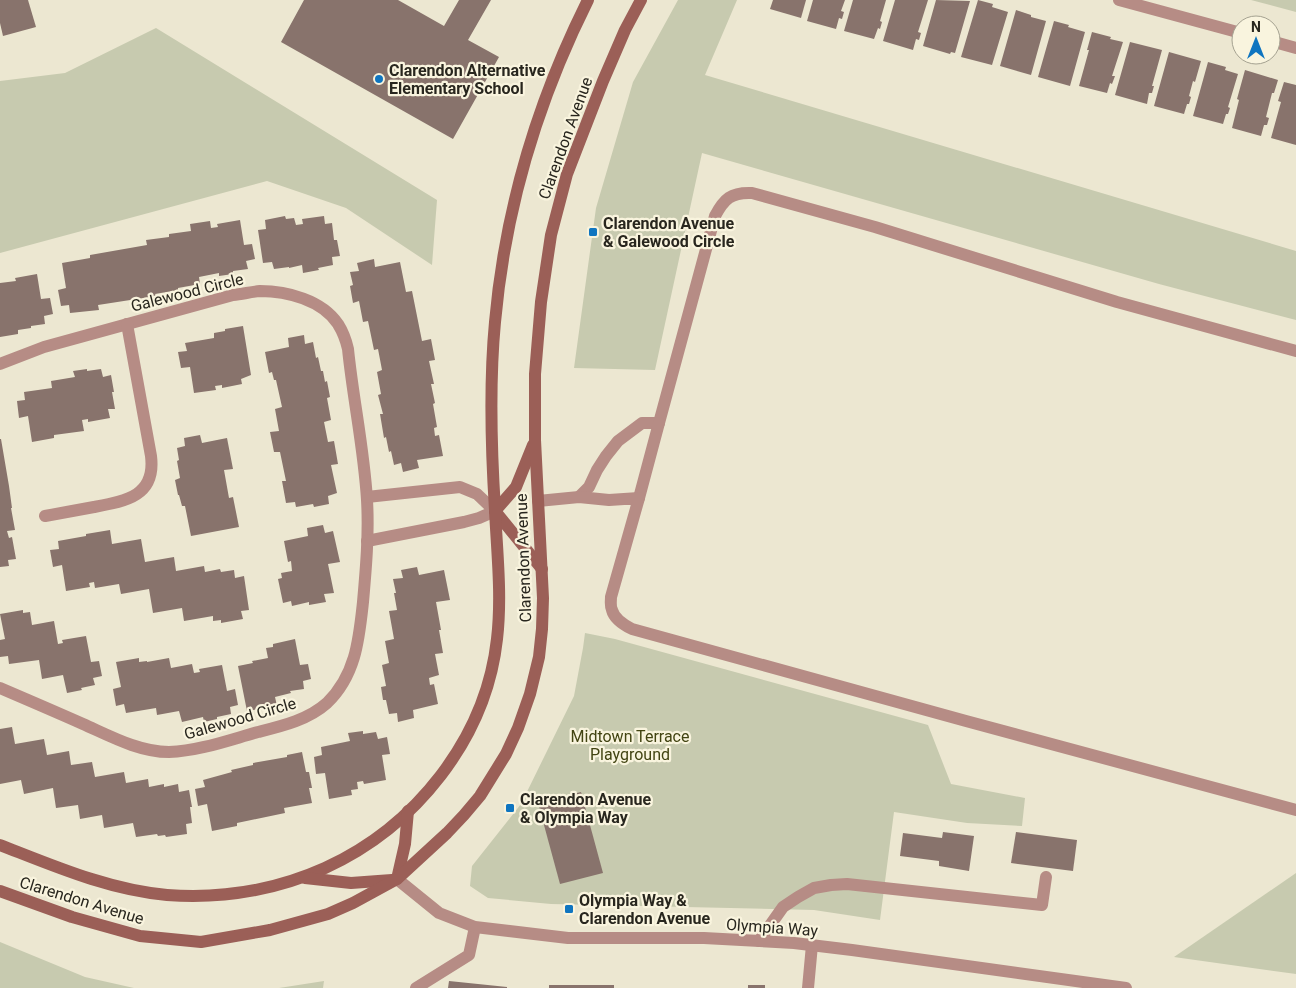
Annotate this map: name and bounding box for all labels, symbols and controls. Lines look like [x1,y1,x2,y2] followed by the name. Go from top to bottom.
[1231,15,1281,65] north arrow
[1251,19,1261,35] text: N
[389,61,546,98] place label: Clarendon Alternative Elementary School
[373,73,385,85] marker: Clarendon Alternative Elementary School
[535,74,596,202] street label: Clarendon Avenue
[603,214,735,251] place label: Clarendon Avenue & Galewood Circle
[587,226,599,238] marker: Clarendon Avenue & Galewood Circle
[129,269,245,316] street label: Galewood Circle
[512,493,535,623] street label: Clarendon Avenue
[182,693,298,744] street label: Galewood Circle
[571,727,689,764] park label: Midtown Terrace Playground
[520,790,652,827] place label: Clarendon Avenue & Olympia Way
[504,802,516,814] marker: Clarendon Avenue & Olympia Way
[17,873,146,928] street label: Clarendon Avenue
[579,891,711,928] place label: Olympia Way & Clarendon Avenue
[563,903,575,915] marker: Olympia Way & Clarendon Avenue
[725,915,819,940] street label: Olympia Way

